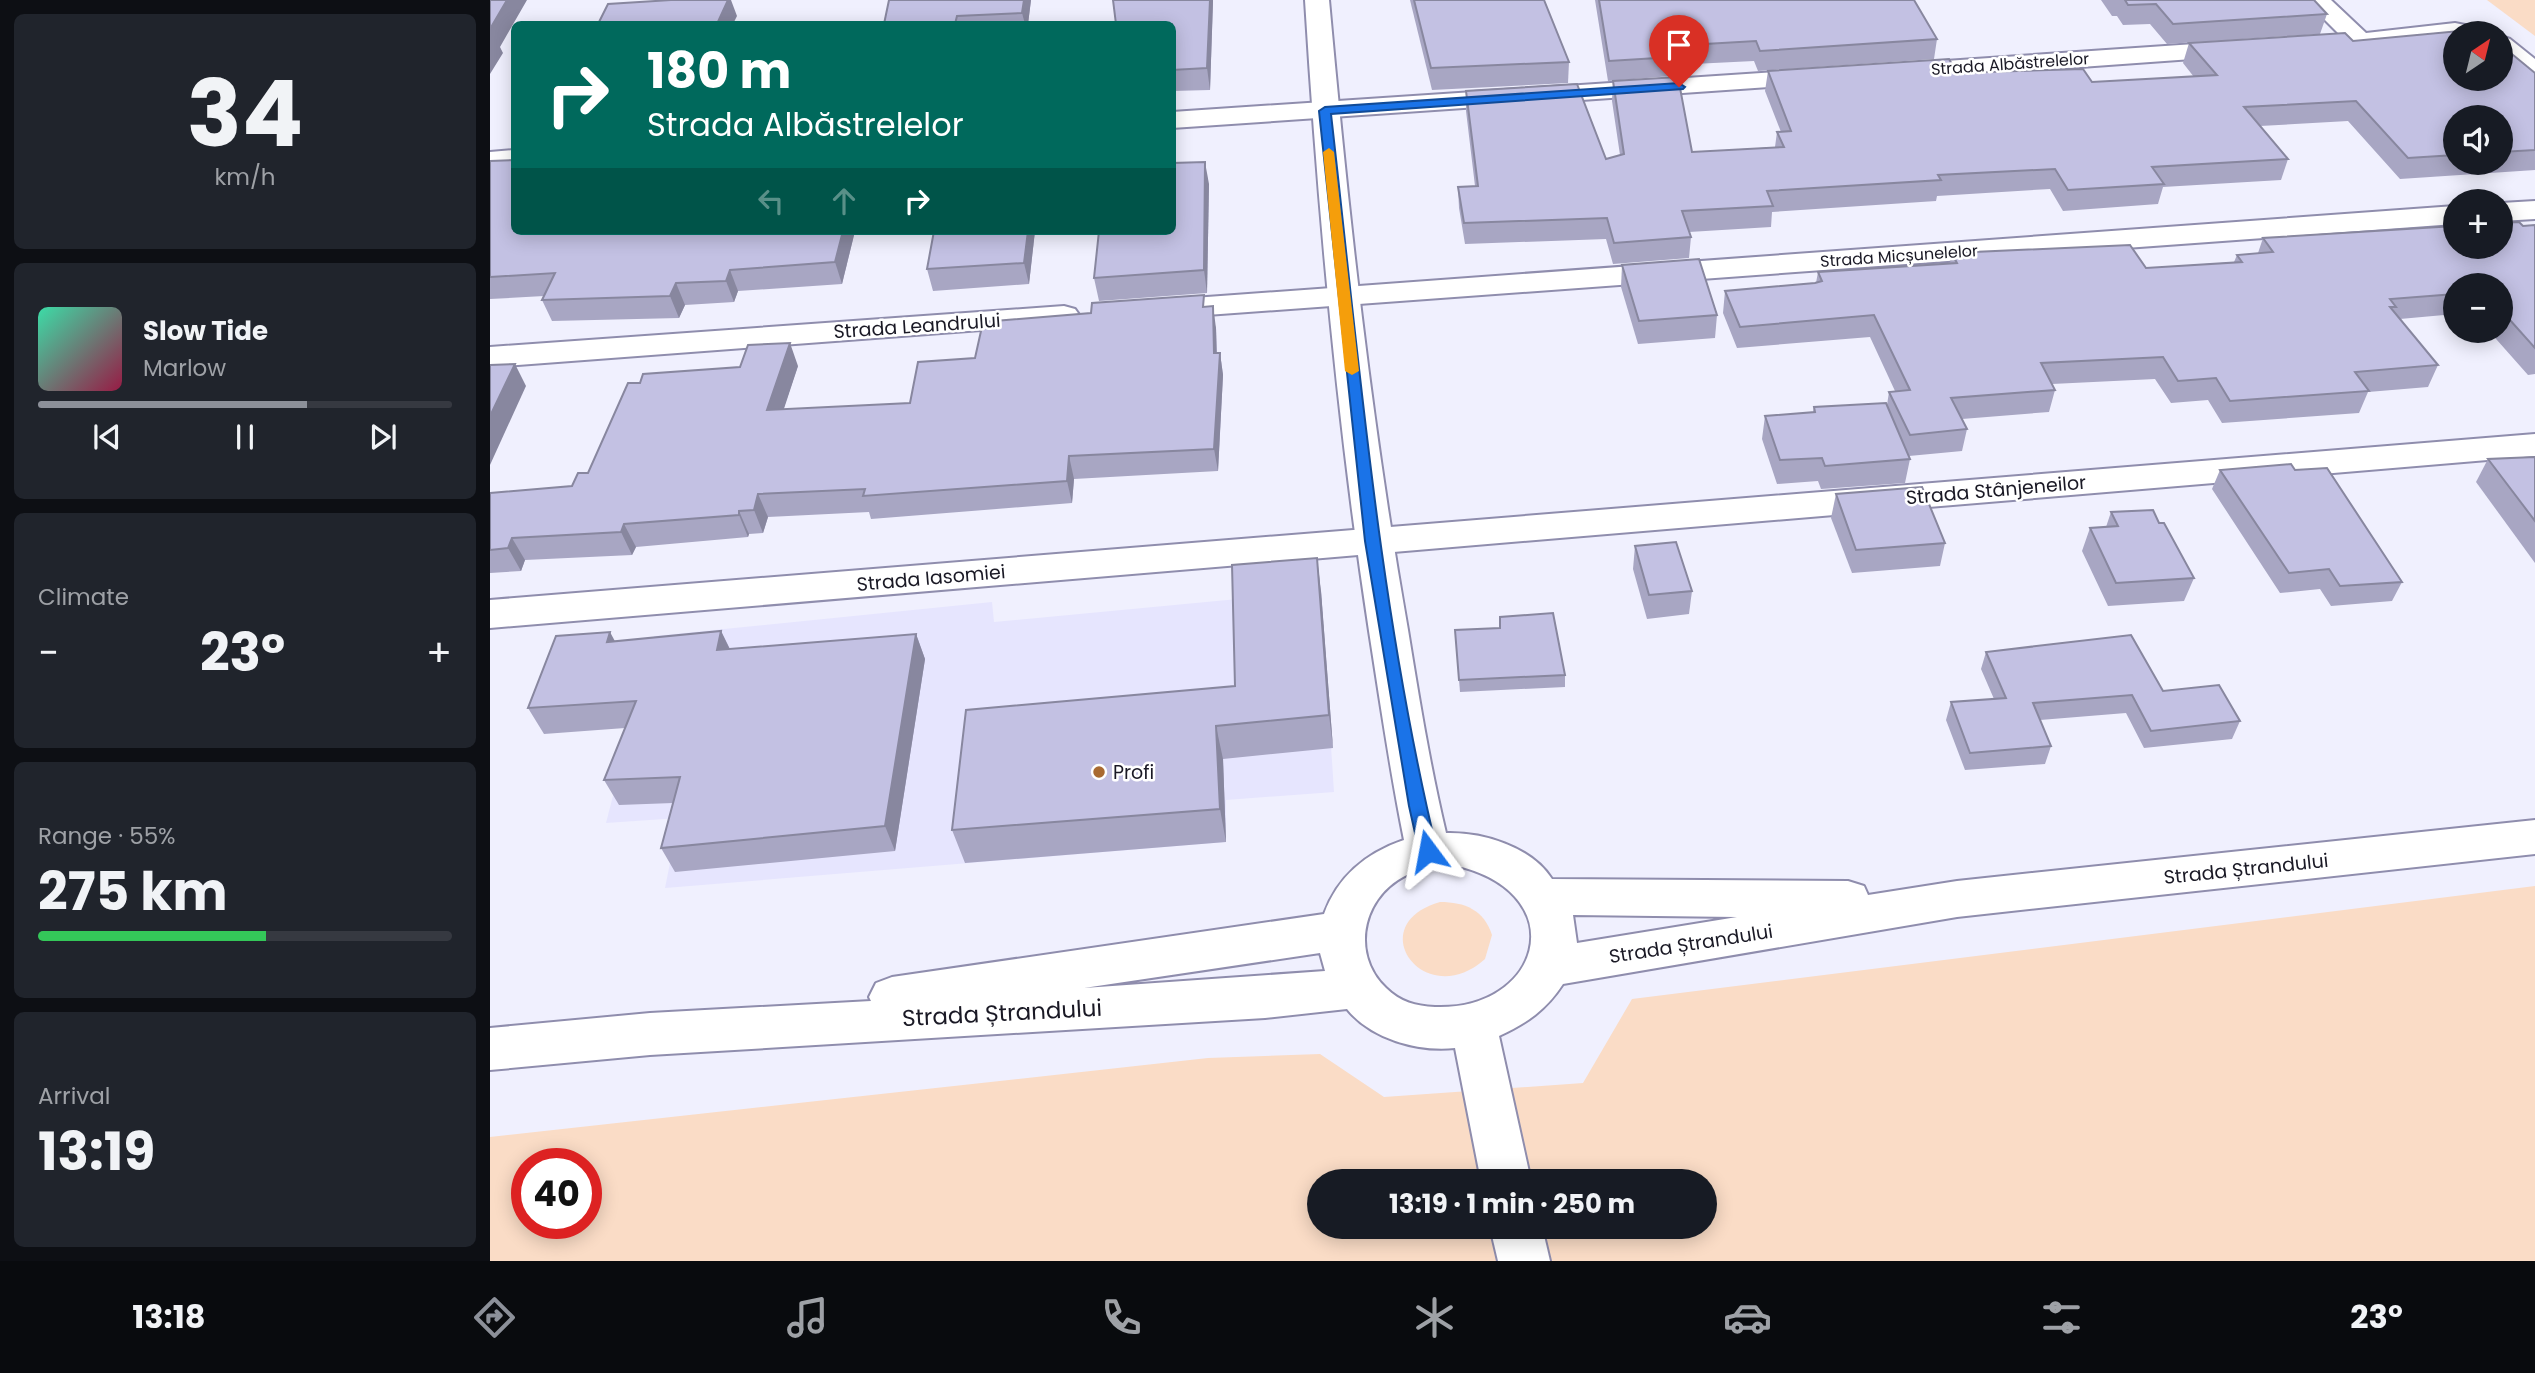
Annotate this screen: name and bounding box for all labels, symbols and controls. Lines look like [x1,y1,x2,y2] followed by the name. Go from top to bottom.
[1649,15,1709,87] pin
[2443,21,2513,91] north arrow
[2443,21,2513,343] map controls
[1660,26,1698,64] icon: arrive
[647,37,791,105] text: 180 m
[1930,47,2090,81] street label: Strada Albăstrelelor
[532,49,623,140] icon: right
[187,50,303,178] text: 34
[647,102,964,147] text: Strada Albăstrelelor
[2443,105,2513,175] button: sound
[214,161,276,193] text: km/h
[752,182,790,220] icon: left
[825,182,863,220] icon: ahead
[898,182,936,220] icon: right
[2443,189,2513,259] button: +
[1819,239,1979,273] street label: Strada Micșunelelor
[2443,273,2513,343] button: −
[833,307,1001,345] street label: Strada Leandrului
[143,313,268,349] text: Slow Tide
[143,352,226,384] text: Marlow
[88,418,126,456] icon: previous
[226,418,264,456] icon: pause
[364,418,402,456] icon: next
[1905,469,2087,511] street label: Strada Stânjeneilor
[856,558,1006,598] street label: Strada Iasomiei
[38,581,129,613] text: Climate
[200,616,285,689] text: 23°
[38,626,59,679] text: −
[426,626,452,679] text: +
[1113,759,1154,786] place label: Profi
[1091,764,1107,780] marker: Profi
[1391,814,1465,888] position arrow
[38,820,176,852] text: Range · 55%
[2162,847,2330,891] street label: Strada Ștrandului
[38,855,228,928] text: 275 km
[1607,918,1775,970] street label: Strada Ștrandului
[901,992,1103,1034] street label: Strada Ștrandului
[38,1080,110,1112] text: Arrival
[38,1115,155,1188] text: 13:19
[511,1148,602,1239] speed limit sign: 40
[1389,1186,1635,1222] text: 13:19 · 1 min · 250 m
[470,1293,519,1342] icon: directions
[783,1293,832,1342] icon: music
[1097,1293,1146,1342] icon: phone
[1410,1293,1459,1342] icon: climate
[1723,1293,1772,1342] icon: car
[2037,1293,2086,1342] icon: filters
[132,1294,205,1339] text: 13:18
[2350,1294,2403,1339] text: 23°

